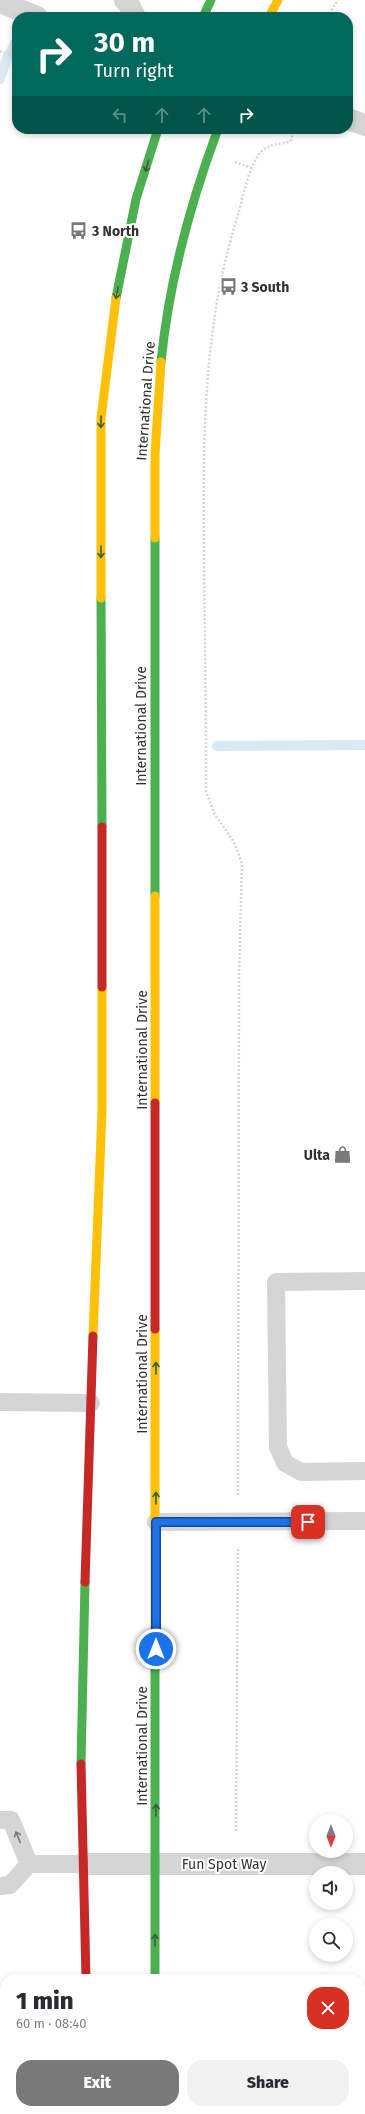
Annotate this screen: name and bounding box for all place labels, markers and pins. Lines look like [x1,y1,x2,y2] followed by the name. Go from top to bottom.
[69,221,89,241] bus stop icon: 3 North
[91,223,139,240] place label: 3 North
[218,277,238,297] bus stop icon: 3 South
[240,279,289,296] place label: 3 South
[333,1145,353,1165] shop icon: Ulta
[304,1147,330,1164] place label: Ulta
[291,1505,325,1539] pin

